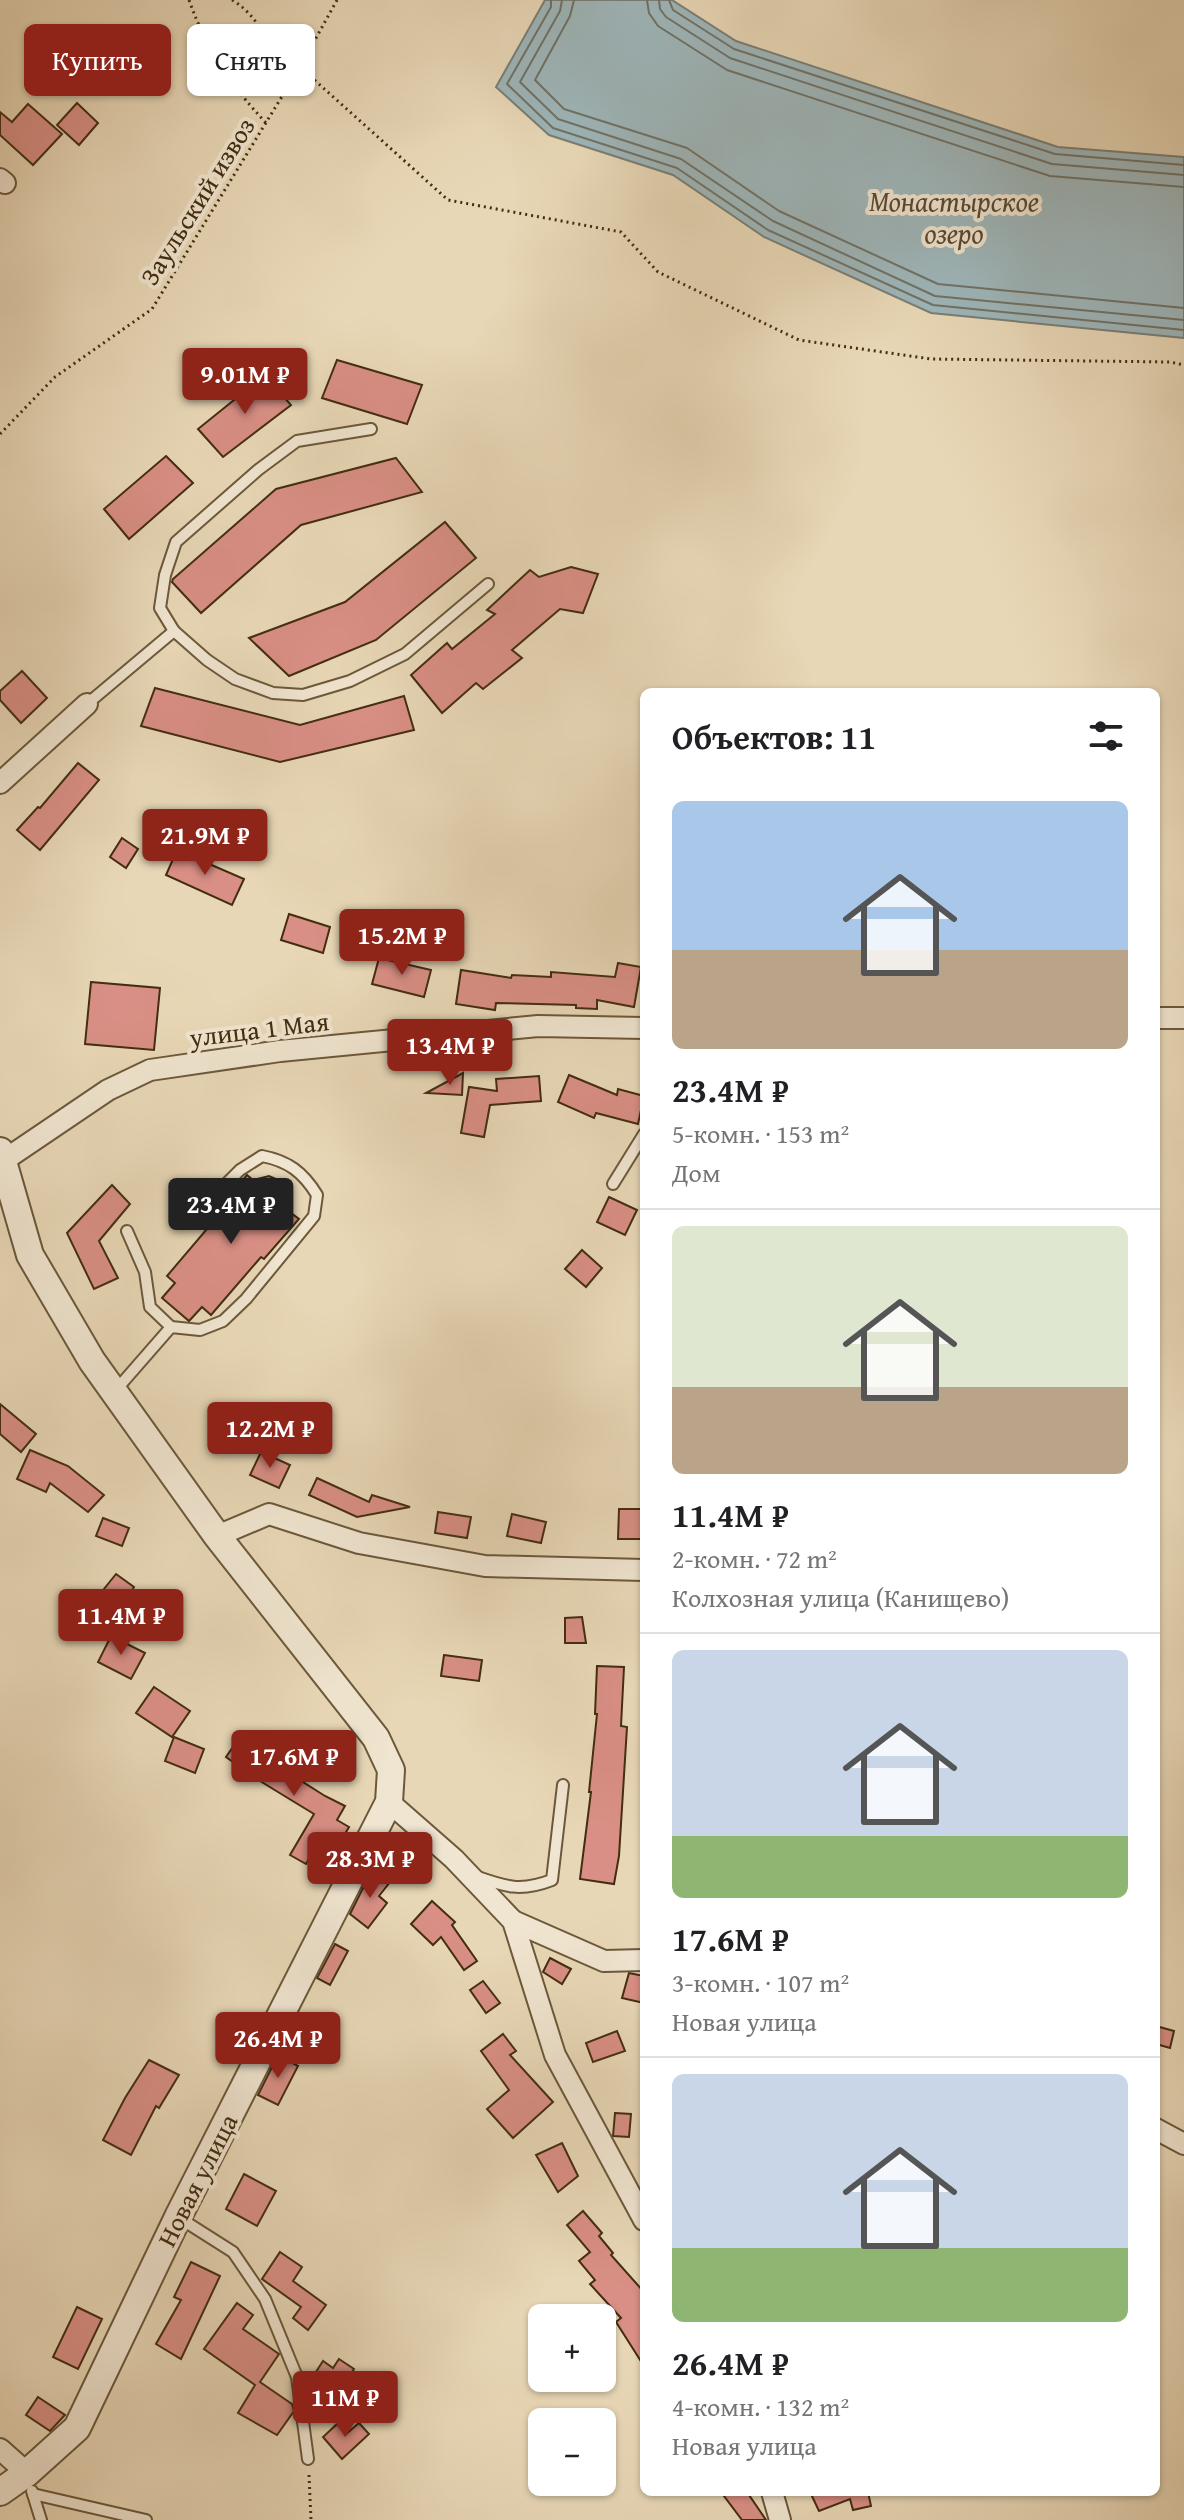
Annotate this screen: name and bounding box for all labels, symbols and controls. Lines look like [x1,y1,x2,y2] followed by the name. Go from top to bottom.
[24,24,171,96] chip: Купить
[187,24,315,96] chip: Снять
[130,109,264,293] street label: Заульский извоз
[869,180,1039,253] water label: Монастырское озеро
[171,348,319,416] pin: 9.01M ₽
[200,354,290,393] text: 9.01M ₽
[672,712,876,761] text: Объектов: 11
[1084,714,1128,758] icon: filters
[131,809,279,877] pin: 21.9M ₽
[160,815,250,854] text: 21.9M ₽
[828,853,972,997] icon: home
[328,909,476,977] pin: 15.2M ₽
[357,915,447,954] text: 15.2M ₽
[186,1001,331,1057] street label: улица 1 Мая
[376,1019,524,1087] pin: 13.4M ₽
[405,1025,495,1064] text: 13.4M ₽
[672,1065,789,1114] text: 23.4M ₽
[672,1114,849,1153] text: 5-комн. · 153 m²
[672,1153,720,1192] text: Дом
[157,1178,305,1246] pin: 23.4M ₽
[186,1184,276,1223] text: 23.4M ₽
[828,1278,972,1422] icon: home
[196,1402,344,1470] pin: 12.2M ₽
[225,1408,315,1447] text: 12.2M ₽
[672,1490,789,1539] text: 11.4M ₽
[672,1539,837,1578] text: 2-комн. · 72 m²
[672,1578,1009,1617] text: Колхозная улица (Канищево)
[47,1589,195,1657] pin: 11.4M ₽
[76,1595,166,1634] text: 11.4M ₽
[828,1702,972,1846] icon: home
[220,1730,368,1798] pin: 17.6M ₽
[249,1736,339,1775] text: 17.6M ₽
[296,1832,444,1900] pin: 28.3M ₽
[325,1838,415,1877] text: 28.3M ₽
[672,1914,789,1963] text: 17.6M ₽
[672,1963,849,2002] text: 3-комн. · 107 m²
[672,2002,817,2041] text: Новая улица
[204,2012,352,2080] pin: 26.4M ₽
[233,2018,323,2057] text: 26.4M ₽
[147,2106,247,2253] street label: Новая улица
[828,2126,972,2270] icon: home
[528,2304,616,2496] map controls
[528,2304,616,2392] button: +
[672,2338,789,2387] text: 26.4M ₽
[289,2371,401,2439] pin: 11M ₽
[311,2377,379,2416] text: 11M ₽
[672,2387,849,2426] text: 4-комн. · 132 m²
[528,2408,616,2496] button: −
[672,2426,817,2465] text: Новая улица

